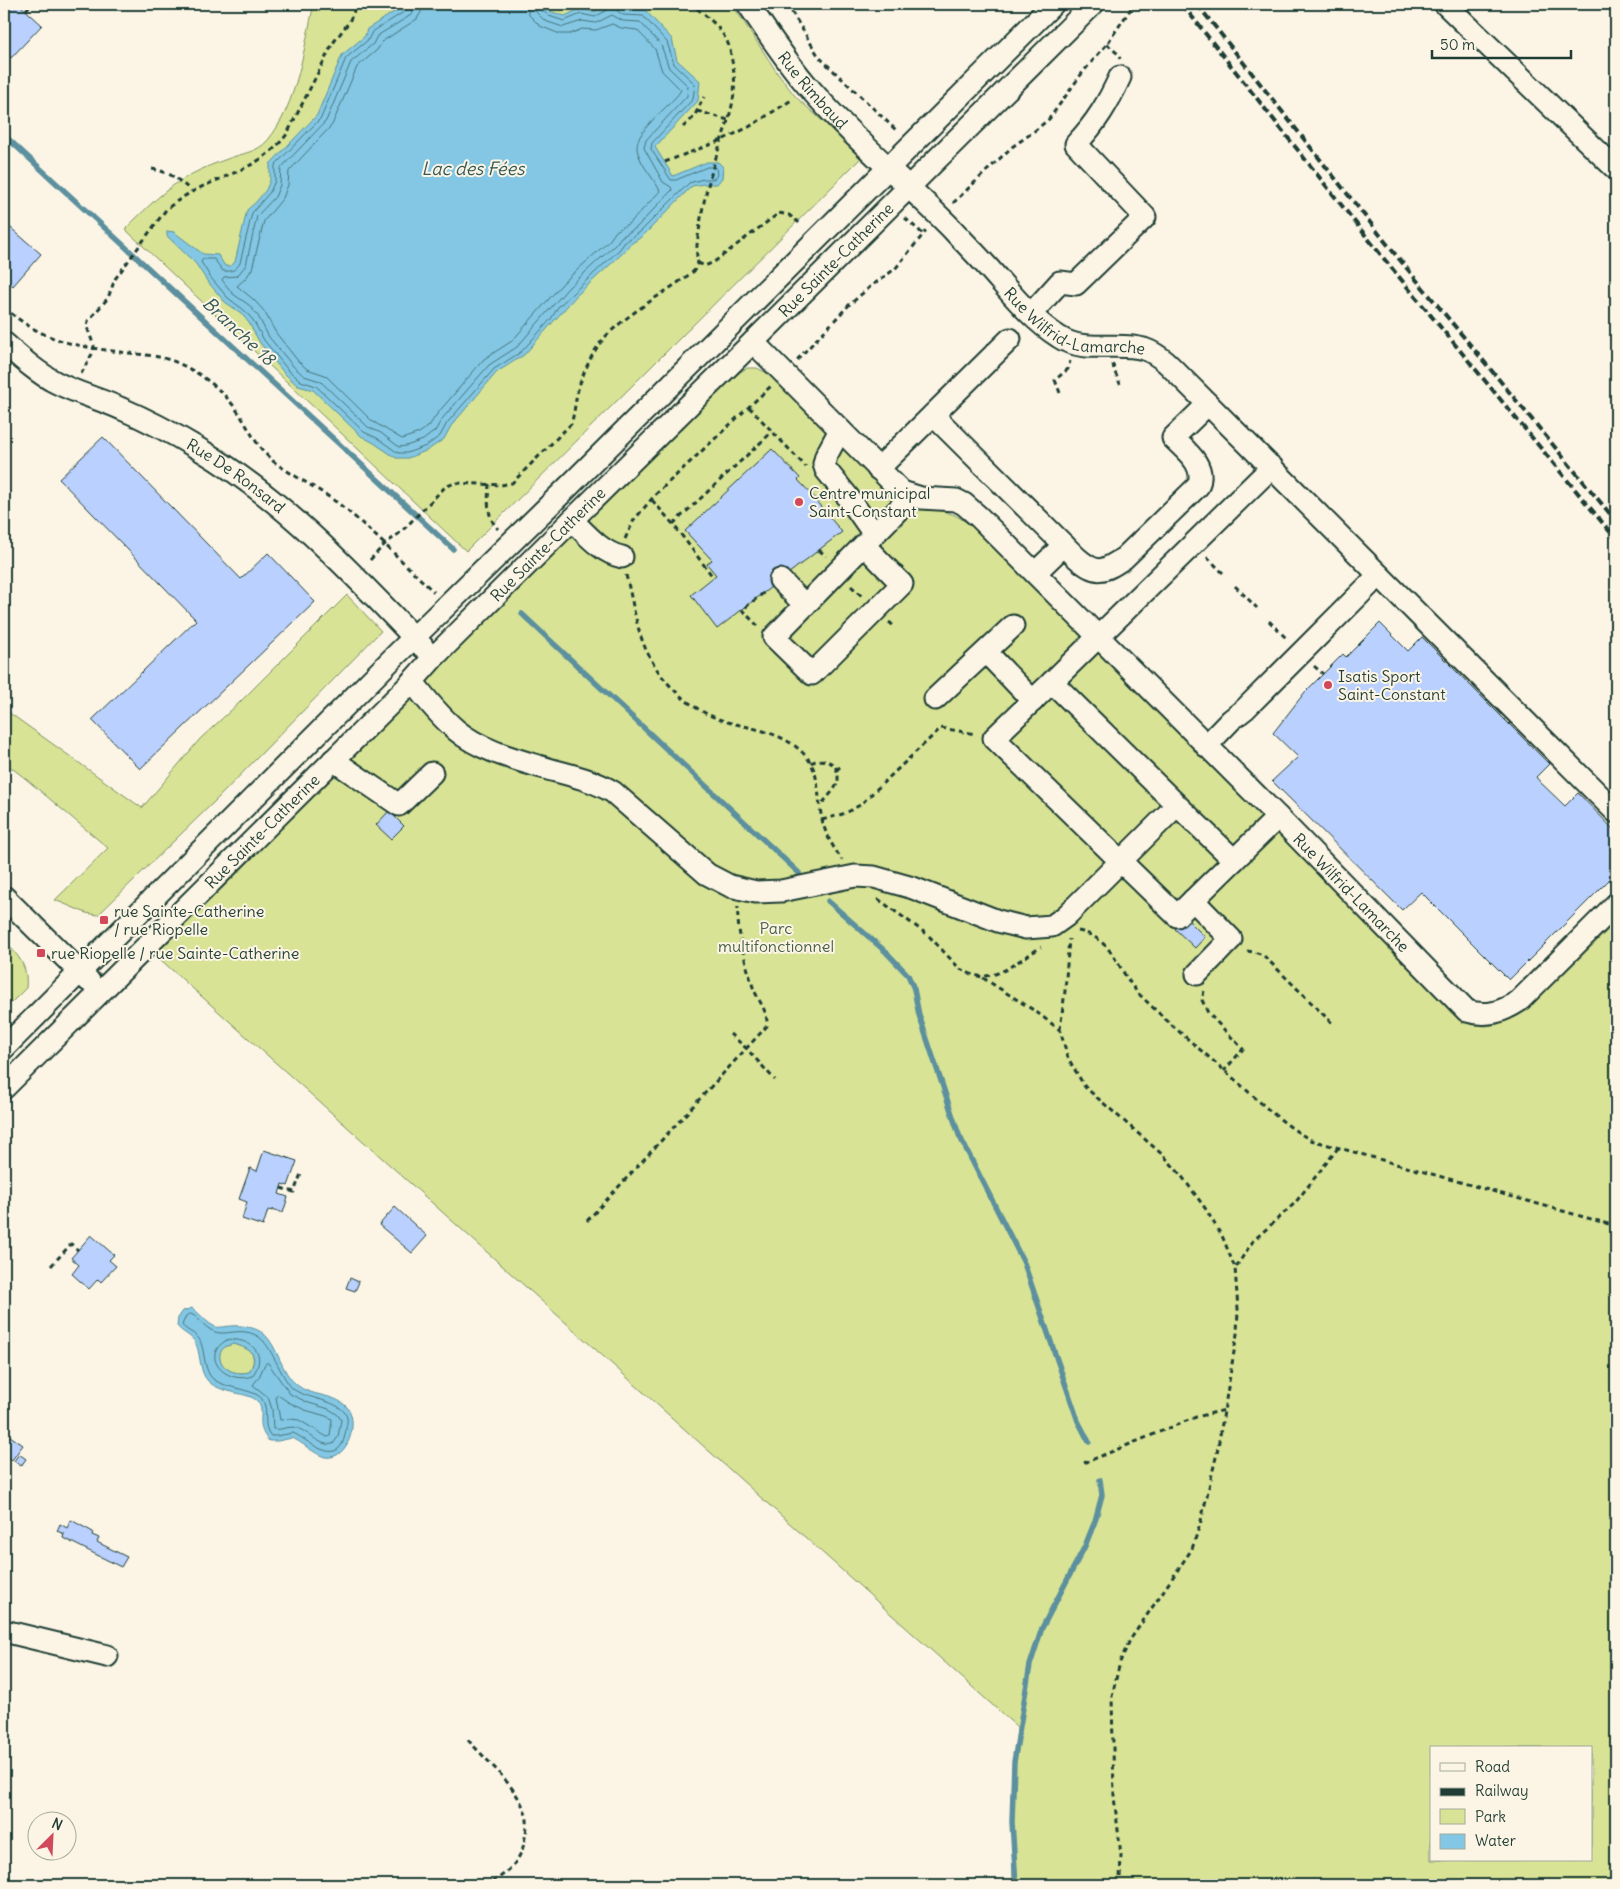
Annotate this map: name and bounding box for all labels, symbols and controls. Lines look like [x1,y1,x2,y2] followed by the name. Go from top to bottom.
[1432,28,1571,60] scale bar
[1440,35,1475,54] text: 50 m
[774,47,852,133] street label: Rue Rimbaud
[422,157,526,180] water label: Lac des Fées
[774,198,898,321] street label: Rue Sainte-Catherine
[1000,283,1147,359] street label: Rue Wilfrid-Lamarche
[198,292,281,371] water label: Branche 18
[183,434,289,517] street label: Rue De Ronsard
[486,483,609,606] street label: Rue Sainte-Catherine
[809,483,930,521] place label: Centre municipal Saint-Constant
[793,496,805,508] marker: Centre municipal Saint-Constant
[1338,666,1446,704] place label: Isatis Sport Saint-Constant
[1322,679,1334,691] marker: Isatis Sport Saint-Constant
[200,770,324,893] street label: Rue Sainte-Catherine
[1289,829,1414,956] street label: Rue Wilfrid-Lamarche
[114,901,264,939] place label: rue Sainte-Catherine / rue Riopelle
[98,914,110,926] marker: rue Sainte-Catherine / rue Riopelle
[718,918,834,956] park label: Parc multifonctionnel
[51,943,299,963] place label: rue Riopelle / rue Sainte-Catherine
[35,947,47,959] marker: rue Riopelle / rue Sainte-Catherine
[1430,1746,1592,1862] legend
[1475,1757,1510,1776] text: Road
[1475,1781,1529,1800] text: Railway
[1475,1807,1506,1826] text: Park
[28,1812,78,1862] north arrow
[49,1814,65,1834] text: N
[1475,1831,1516,1850] text: Water

